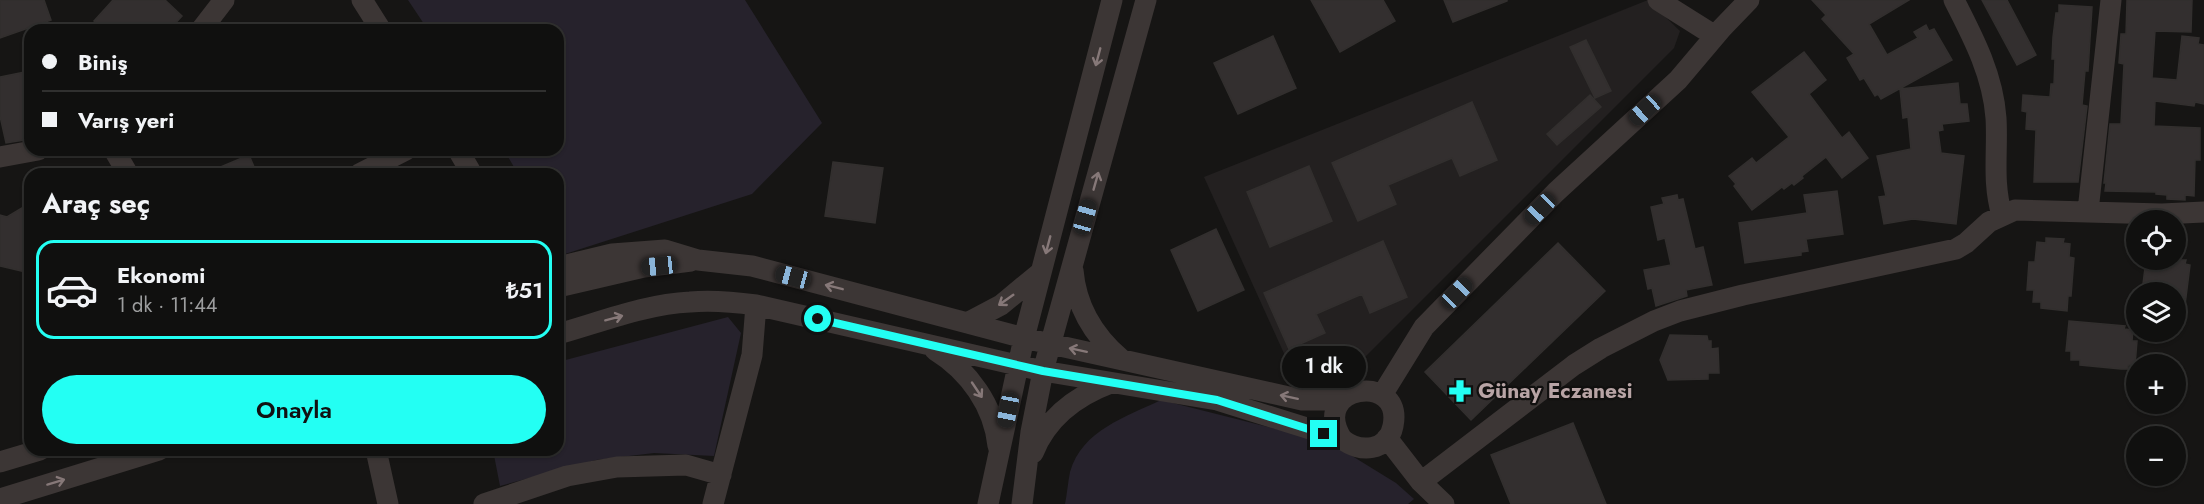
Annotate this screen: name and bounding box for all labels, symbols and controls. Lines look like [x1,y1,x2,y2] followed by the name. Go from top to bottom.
[78,46,127,78] text: Biniş
[1091,47,1103,66] one-way arrow
[1626,91,1664,129] car
[78,104,174,136] text: Varış yeri
[1091,172,1102,191] one-way arrow
[42,184,150,223] text: Araç seç
[1521,190,1559,228] car
[1071,197,1099,237] car
[2126,210,2186,486] map controls
[2126,210,2186,270] button: locate
[1042,235,1054,254] one-way arrow
[640,255,678,277] car
[117,259,205,291] text: Ekonomi
[45,263,99,317] icon: car
[773,264,813,290] car
[506,274,543,306] text: ₺51
[1438,274,1476,312] car
[825,280,844,292] one-way arrow
[2126,282,2186,342] button: layers
[117,291,218,320] text: 1 dk · 11:44
[999,294,1015,306] one-way arrow
[804,305,831,332] route start
[605,312,624,323] one-way arrow
[1069,344,1088,355] one-way arrow
[1282,347,1366,389] callout: 1 dk
[1305,352,1343,381] text: 1 dk
[2126,354,2186,414] button: +
[42,375,546,444] button: Onayla
[1478,376,1633,406] place label: Günay Eczanesi
[1447,378,1473,404] pharmacy icon: Günay Eczanesi
[971,381,983,397] one-way arrow
[996,391,1020,429] car
[1279,391,1299,402] one-way arrow
[1310,420,1337,447] route end
[2126,426,2186,486] button: −
[46,476,65,487] one-way arrow

